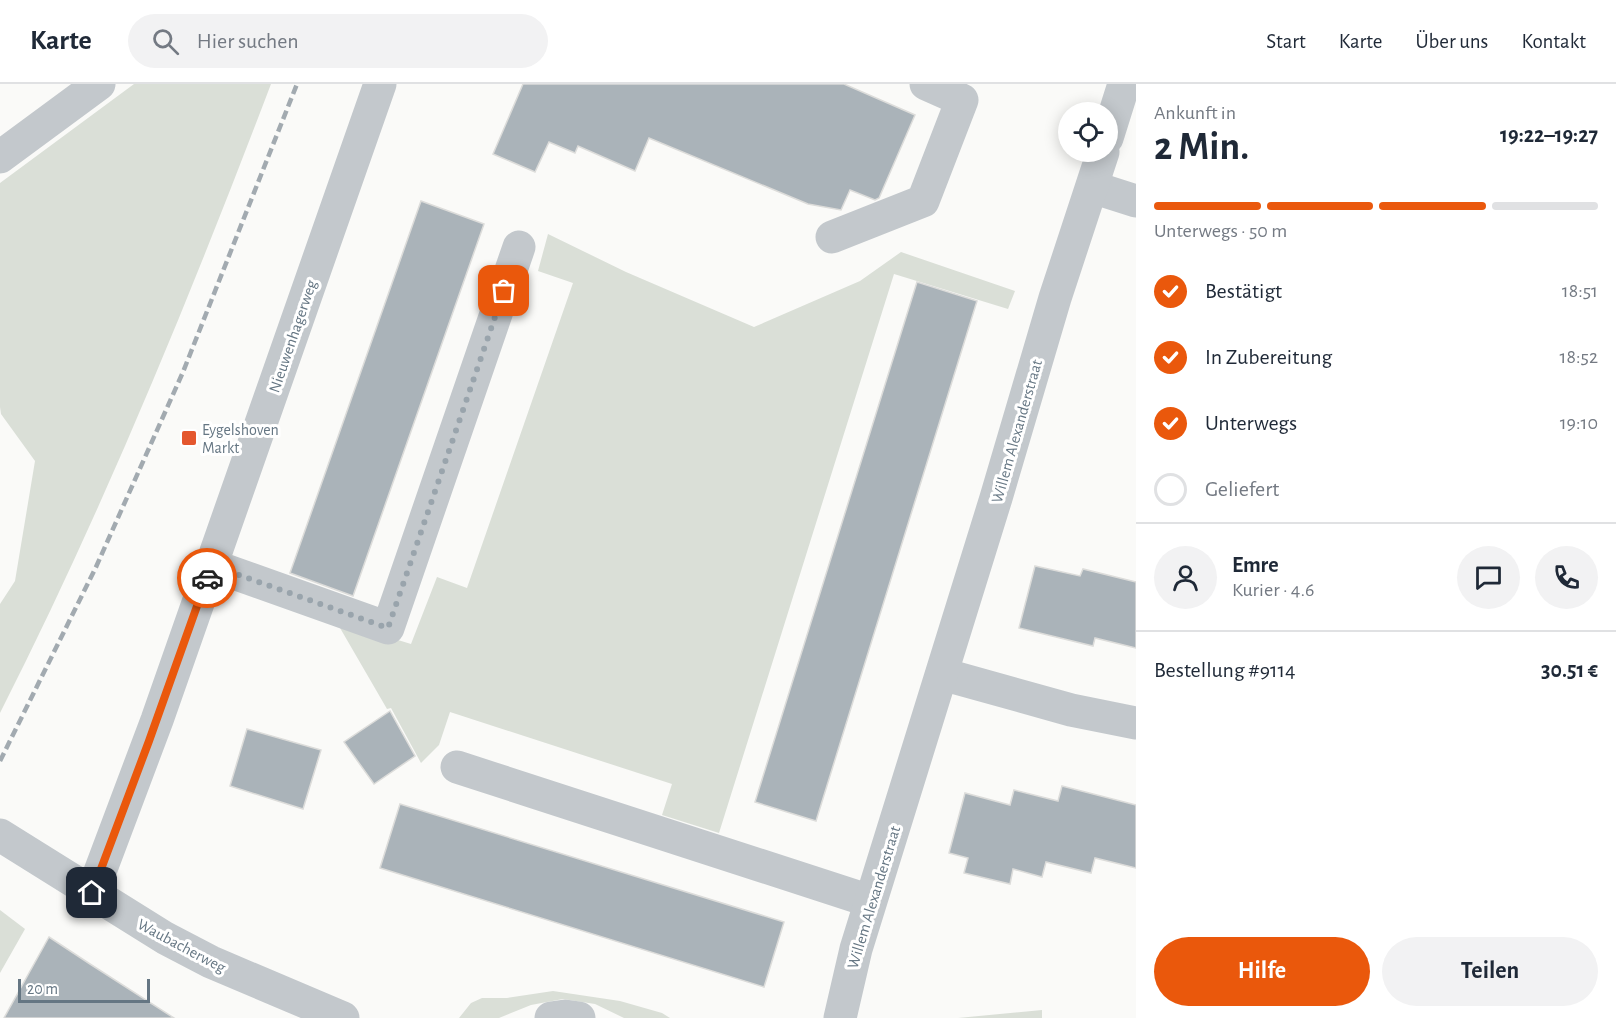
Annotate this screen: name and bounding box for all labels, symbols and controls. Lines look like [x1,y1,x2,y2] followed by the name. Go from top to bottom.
[128,14,548,68] search box
[149,25,182,58] icon: search
[30,27,92,55] text: Karte
[197,30,299,52] text: Hier suchen
[1266,31,1306,52] text: Start
[1339,31,1382,52] text: Karte
[1415,31,1488,52] text: Über uns
[1521,31,1586,52] text: Kontakt
[1058,102,1118,162] map controls
[1058,102,1118,162] button: locate
[1154,103,1236,123] text: Ankunft in
[1500,124,1598,146] text: 19:22–19:27
[1154,128,1249,167] text: 2 Min.
[1154,221,1287,241] text: Unterwegs · 50 m
[478,265,529,316] pin
[487,274,520,307] icon: bag
[1154,275,1187,308] icon: check
[266,278,320,395] street label: Nieuwenhagerweg
[1205,280,1282,302] text: Bestätigt
[1562,281,1598,301] text: 18:51
[1154,341,1187,374] icon: check
[1205,346,1332,368] text: In Zubereitung
[1560,347,1598,367] text: 18:52
[989,358,1045,505] street label: Willem Alexanderstraat
[1154,407,1187,440] icon: check
[1205,412,1297,434] text: Unterwegs
[1560,413,1598,433] text: 19:10
[202,422,279,456] place label: Eygelshoven Markt
[180,429,198,447] marker: Eygelshoven Markt
[1205,478,1279,500] text: Geliefert
[1154,546,1217,609] button: person
[1457,546,1520,609] button: chat
[1535,546,1598,609] button: phone
[177,548,237,608] courier
[1232,554,1279,576] text: Emre
[191,562,224,595] icon: car
[1232,580,1314,600] text: Kurier · 4.6
[1154,659,1296,681] text: Bestellung #9114
[1541,659,1598,681] text: 30.51 €
[845,824,903,971] street label: Willem Alexanderstraat
[66,867,117,918] pin
[75,876,108,909] icon: home
[135,916,228,976] street label: Waubacherweg
[1154,937,1370,1006] button: Hilfe
[1382,937,1598,1006] button: Teilen
[18,976,150,1004] scale bar
[27,981,58,997] text: 20 m

